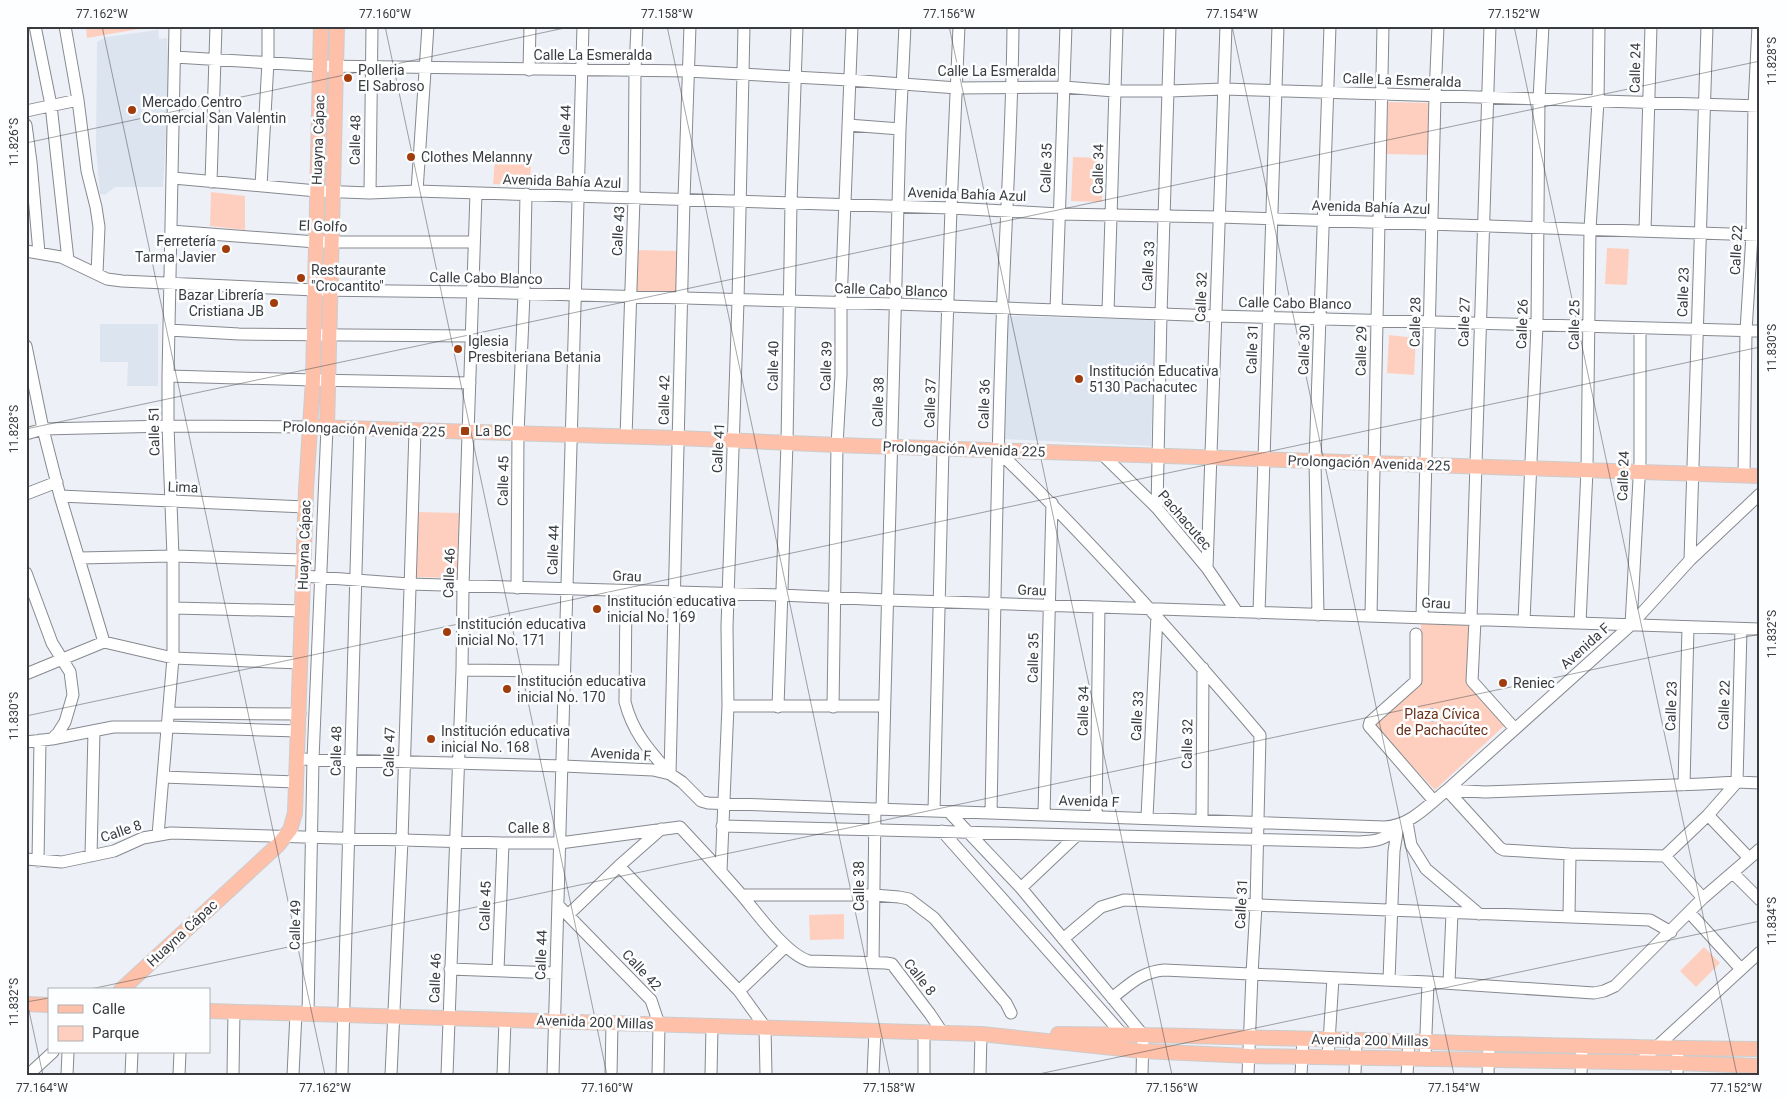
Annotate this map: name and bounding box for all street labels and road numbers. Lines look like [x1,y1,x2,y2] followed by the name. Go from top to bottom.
[1627,43,1643,93] street label: Calle 24
[534,47,652,63] street label: Calle La Esmeralda
[938,63,1056,79] street label: Calle La Esmeralda
[1342,70,1462,90] street label: Calle La Esmeralda
[308,95,328,185] street label: Huayna Cápac
[556,105,574,155] street label: Calle 44
[347,115,363,165] street label: Calle 48
[1037,143,1055,193] street label: Calle 35
[1090,144,1106,194] street label: Calle 34
[502,171,622,191] street label: Avenida Bahía Azul
[907,184,1027,204] street label: Avenida Bahía Azul
[1311,197,1431,217] street label: Avenida Bahía Azul
[609,206,627,256] street label: Calle 43
[298,217,348,235] street label: El Golfo
[1727,224,1745,275] street label: Calle 22
[1139,241,1157,291] street label: Calle 33
[1674,267,1692,317] street label: Calle 23
[429,269,543,287] street label: Calle Cabo Blanco
[1192,272,1210,322] street label: Calle 32
[834,280,948,300] street label: Calle Cabo Blanco
[1238,294,1352,312] street label: Calle Cabo Blanco
[1407,297,1423,347] street label: Calle 28
[1455,297,1473,347] street label: Calle 27
[1513,299,1531,349] street label: Calle 26
[1566,300,1582,350] street label: Calle 25
[1243,324,1261,374] street label: Calle 31
[1295,325,1313,375] street label: Calle 30
[1353,326,1369,376] street label: Calle 29
[765,341,781,391] street label: Calle 40
[817,341,835,391] street label: Calle 39
[656,375,672,425] street label: Calle 42
[869,377,887,427] street label: Calle 38
[921,378,939,428] street label: Calle 37
[975,379,993,429] street label: Calle 36
[146,406,162,456] street label: Calle 51
[282,418,446,440] street label: Prolongación Avenida 225
[709,423,727,473] street label: Calle 41
[882,438,1046,460] street label: Prolongación Avenida 225
[1614,451,1632,501] street label: Calle 24
[1287,452,1451,474] street label: Prolongación Avenida 225
[495,456,511,506] street label: Calle 45
[167,478,199,496] street label: Lima
[1155,487,1215,553] street label: Pachacutec
[294,500,314,590] street label: Huayna Cápac
[544,525,562,575] street label: Calle 44
[440,548,458,598] street label: Calle 46
[612,567,642,585] street label: Grau
[1017,581,1047,599] street label: Grau
[1421,594,1451,612] street label: Grau
[1557,620,1613,672] street label: Avenida F
[1025,633,1041,683] street label: Calle 35
[1715,680,1733,730] street label: Calle 22
[1662,681,1680,731] street label: Calle 23
[1075,686,1091,736] street label: Calle 34
[1128,691,1146,741] street label: Calle 33
[1179,719,1195,769] street label: Calle 32
[328,726,344,776] street label: Calle 48
[380,727,398,777] street label: Calle 47
[590,744,652,764] street label: Avenida F
[1058,792,1120,810] street label: Avenida F
[98,817,144,845] street label: Calle 8
[508,820,550,836] street label: Calle 8
[851,861,867,911] street label: Calle 38
[1232,879,1250,929] street label: Calle 31
[476,881,494,931] street label: Calle 45
[144,896,220,970] street label: Huayna Cápac
[287,900,303,950] street label: Calle 49
[532,930,550,980] street label: Calle 44
[619,946,665,994] street label: Calle 42
[426,953,444,1003] street label: Calle 46
[901,955,939,999] street label: Calle 8
[536,1012,654,1032] street label: Avenida 200 Millas
[1311,1031,1429,1049] street label: Avenida 200 Millas

